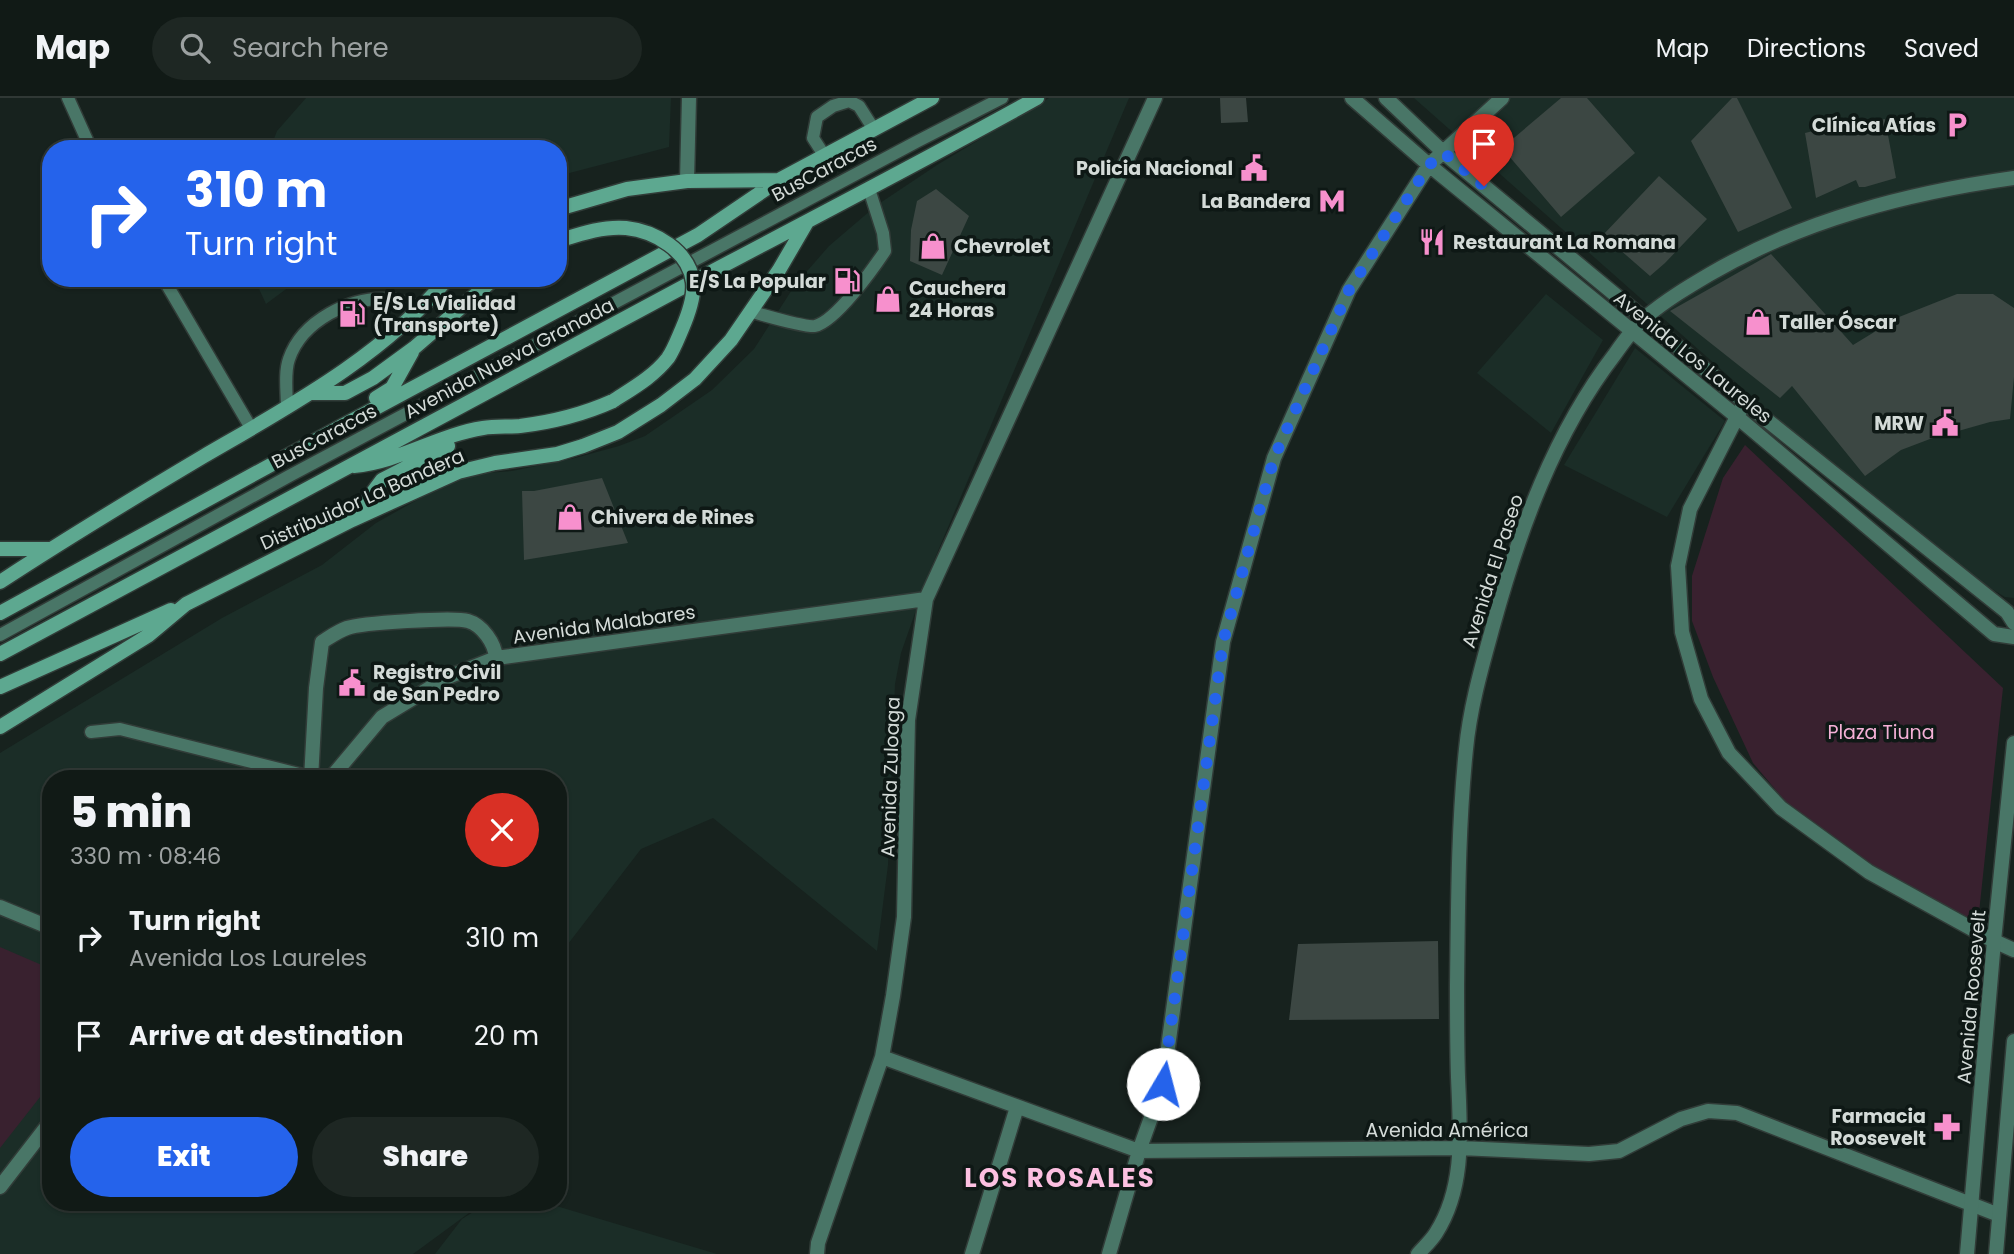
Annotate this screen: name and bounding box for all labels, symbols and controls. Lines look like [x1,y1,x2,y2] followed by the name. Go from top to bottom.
[152,17,642,80] search box
[35,24,110,71] text: Map
[176,29,214,67] icon: search
[232,30,389,66] text: Search here
[1656,32,1709,65] text: Map
[1747,32,1866,65] text: Directions
[1904,32,1979,65] text: Saved
[1942,110,1972,140] parking icon: Clínica Atías
[1812,112,1936,139] place label: Clínica Atías
[1454,114,1514,186] pin
[1465,125,1503,163] icon: arrive
[767,130,882,208] street label: BusCaracas
[1239,153,1269,183] public building icon: Policia Nacional
[1076,155,1233,182] place label: Policia Nacional
[185,156,327,224] text: 310 m
[70,168,161,259] icon: right
[1317,186,1347,216] metro station icon: La Bandera
[1201,188,1311,215] place label: La Bandera
[185,221,337,266] text: Turn right
[1417,227,1447,257] restaurant icon: Restaurant La Romana
[1453,229,1676,256] place label: Restaurant La Romana
[918,231,948,261] shop icon: Chevrolet
[954,233,1050,260] place label: Chevrolet
[832,266,862,296] fuel station icon: E/S La Popular
[689,268,826,295] place label: E/S La Popular
[909,275,1006,324] place label: Cauchera 24 Horas
[873,284,903,314] shop icon: Cauchera 24 Horas
[1608,285,1778,430] street label: Avenida Los Laureles
[373,290,516,339] place label: E/S La Vialidad (Transporte)
[400,292,619,425] street label: Avenida Nueva Granada
[337,299,367,329] fuel station icon: E/S La Vialidad (Transporte)
[1743,307,1773,337] shop icon: Taller Óscar
[1779,309,1896,336] place label: Taller Óscar
[267,397,382,475] street label: BusCaracas
[1930,408,1960,438] public building icon: MRW
[1874,410,1924,437] place label: MRW
[256,442,469,557] street label: Distribuidor La Bandera
[1455,491,1530,651] street label: Avenida El Paseo
[555,502,585,532] shop icon: Chivera de Rines
[591,504,754,531] place label: Chivera de Rines
[511,598,697,651] street label: Avenida Malabares
[373,659,501,708] place label: Registro Civil de San Pedro
[337,668,367,698] public building icon: Registro Civil de San Pedro
[874,696,907,858] street label: Avenida Zuloaga
[1827,719,1935,746] park label: Plaza Tiuna
[70,783,192,842] text: 5 min
[465,793,539,867] button: close
[70,840,221,872] text: 330 m · 08:46
[129,903,261,939] text: Turn right
[1950,909,1993,1085] street label: Avenida Roosevelt
[70,919,108,957] icon: right
[465,920,539,956] text: 310 m
[129,942,367,974] text: Avenida Los Laureles
[70,1017,108,1055] icon: arrive
[129,1018,404,1054] text: Arrive at destination
[474,1018,539,1054] text: 20 m
[1126,1047,1200,1121] position arrow
[1830,1103,1926,1152] place label: Farmacia Roosevelt
[1932,1112,1962,1142] pharmacy icon: Farmacia Roosevelt
[70,1117,298,1197] button: Exit
[312,1117,539,1197] button: Share
[1365,1117,1529,1144] street label: Avenida América
[964,1160,1156,1196] district label: LOS ROSALES

